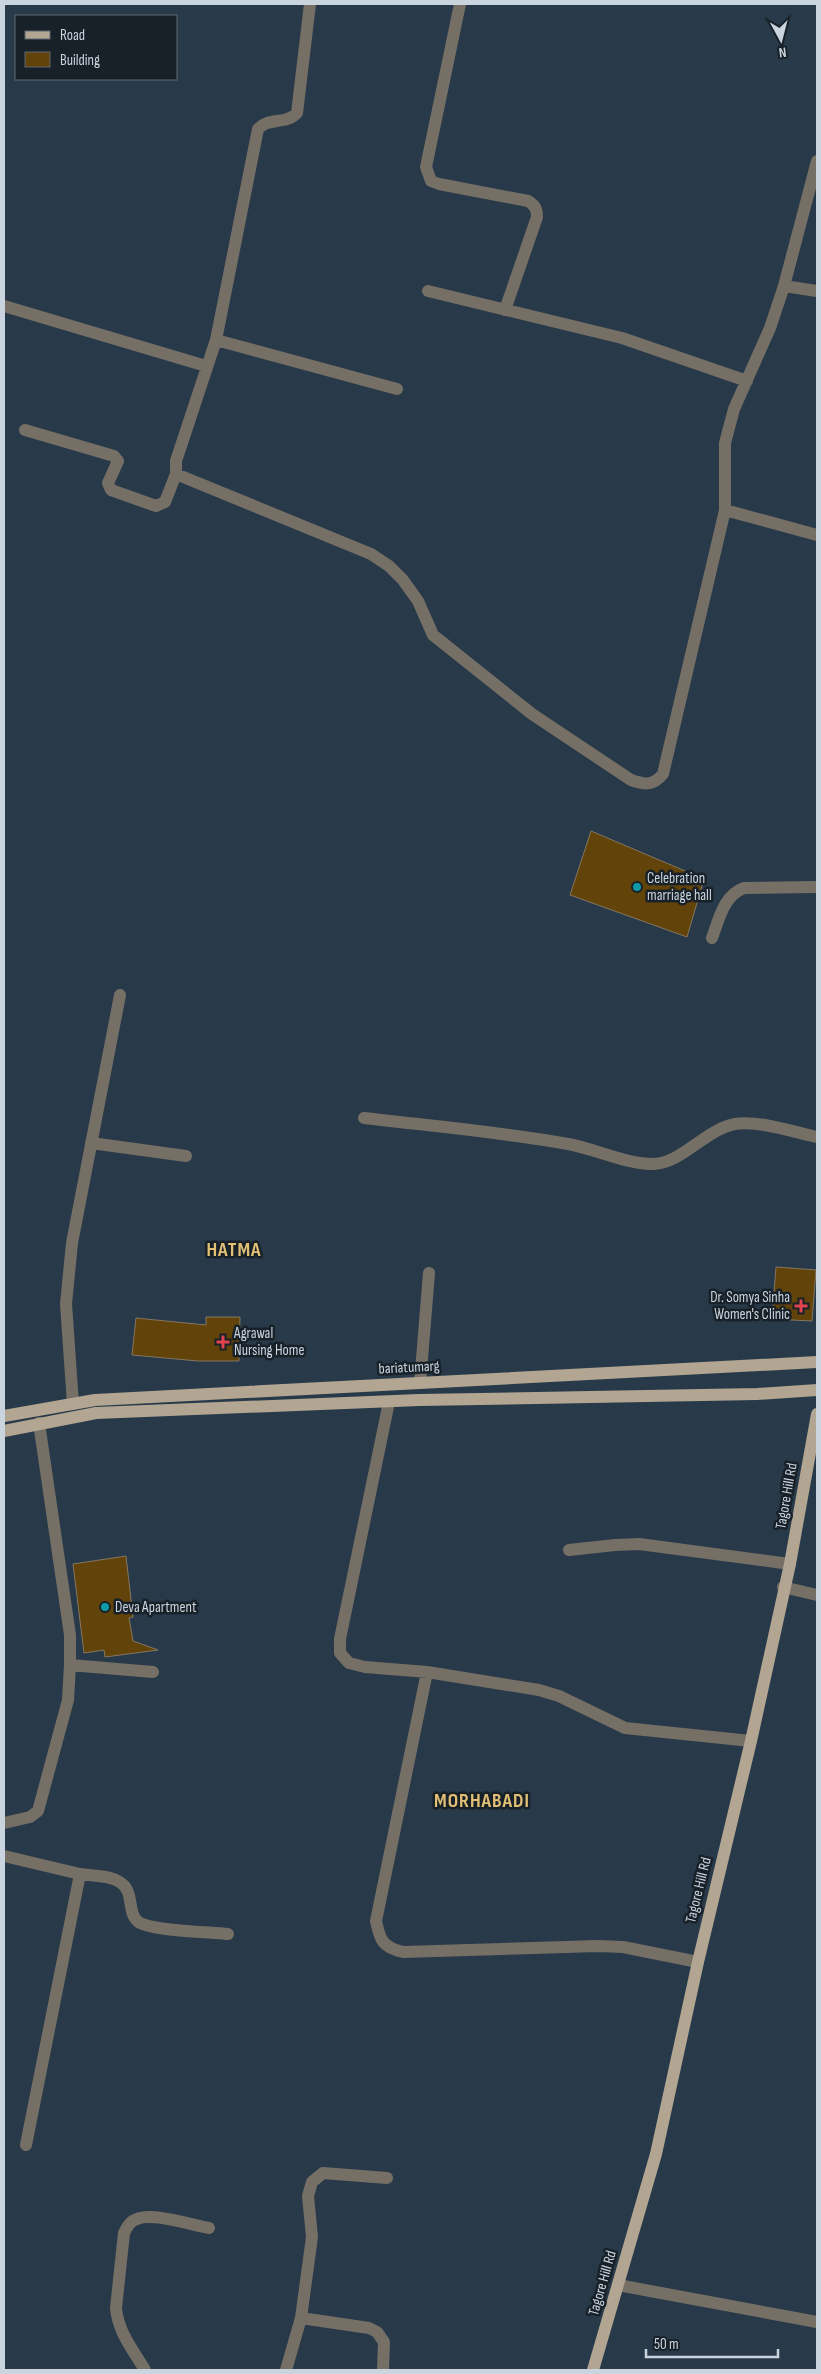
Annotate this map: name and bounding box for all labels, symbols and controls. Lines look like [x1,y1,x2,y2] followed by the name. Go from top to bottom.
[15,15,178,80] legend
[756,15,806,65] north arrow
[60,26,85,45] text: Road
[778,44,787,61] text: N
[60,51,100,70] text: Building
[647,869,712,905] place label: Celebration marriage hall
[631,881,643,893] marker: Celebration marriage hall
[206,1238,262,1262] district label: HATMA
[710,1288,790,1324] place label: Dr. Somya Sinha Women's Clinic
[794,1299,808,1313] marker: Dr. Somya Sinha Women's Clinic
[233,1324,304,1360] place label: Agrawal Nursing Home
[216,1335,230,1349] marker: Agrawal Nursing Home
[378,1356,440,1379] street label: bariatumarg
[771,1461,802,1531] street label: Tagore Hill Rd
[115,1598,197,1617] place label: Deva Apartment
[99,1601,111,1613] marker: Deva Apartment
[434,1789,530,1813] district label: MORHABADI
[681,1855,716,1925] street label: Tagore Hill Rd
[584,2248,621,2318] street label: Tagore Hill Rd
[646,2326,778,2358] scale bar
[654,2335,679,2354] text: 50 m

